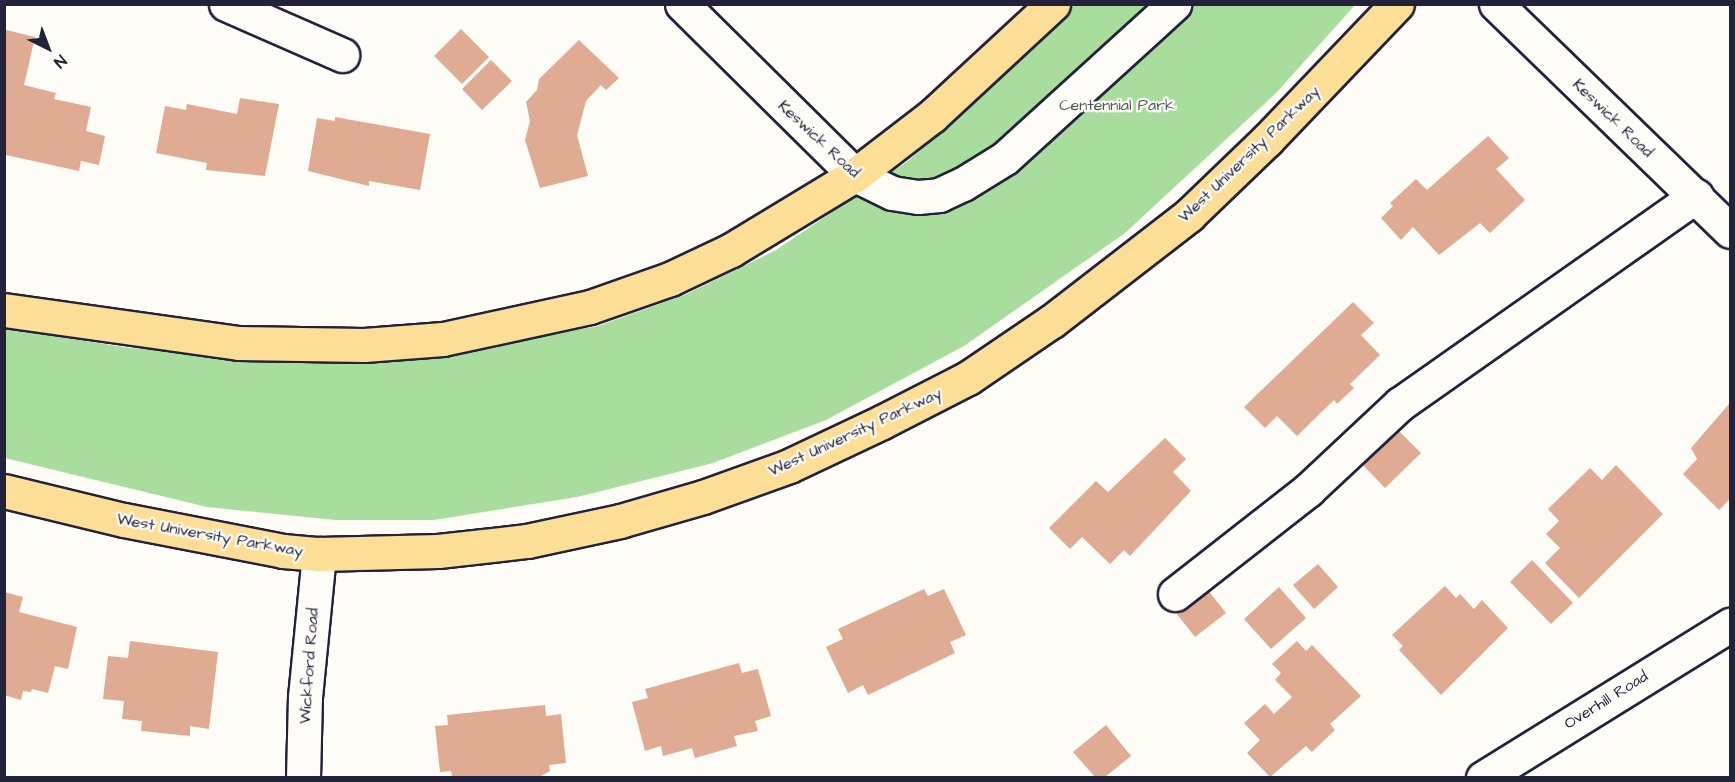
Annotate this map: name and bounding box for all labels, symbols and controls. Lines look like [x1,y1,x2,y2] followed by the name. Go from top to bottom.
[18,18,78,78] north arrow
[49,50,71,73] text: N
[1569,75,1657,161] street label: Keswick Road
[1174,82,1324,226] street label: West University Parkway
[1059,95,1175,115] park label: Centennial Park
[774,96,864,182] street label: Keswick Road
[765,383,945,481] street label: West University Parkway
[115,509,305,561] street label: West University Parkway
[295,607,323,725] street label: Wickford Road
[1561,667,1651,733] street label: Overhill Road

